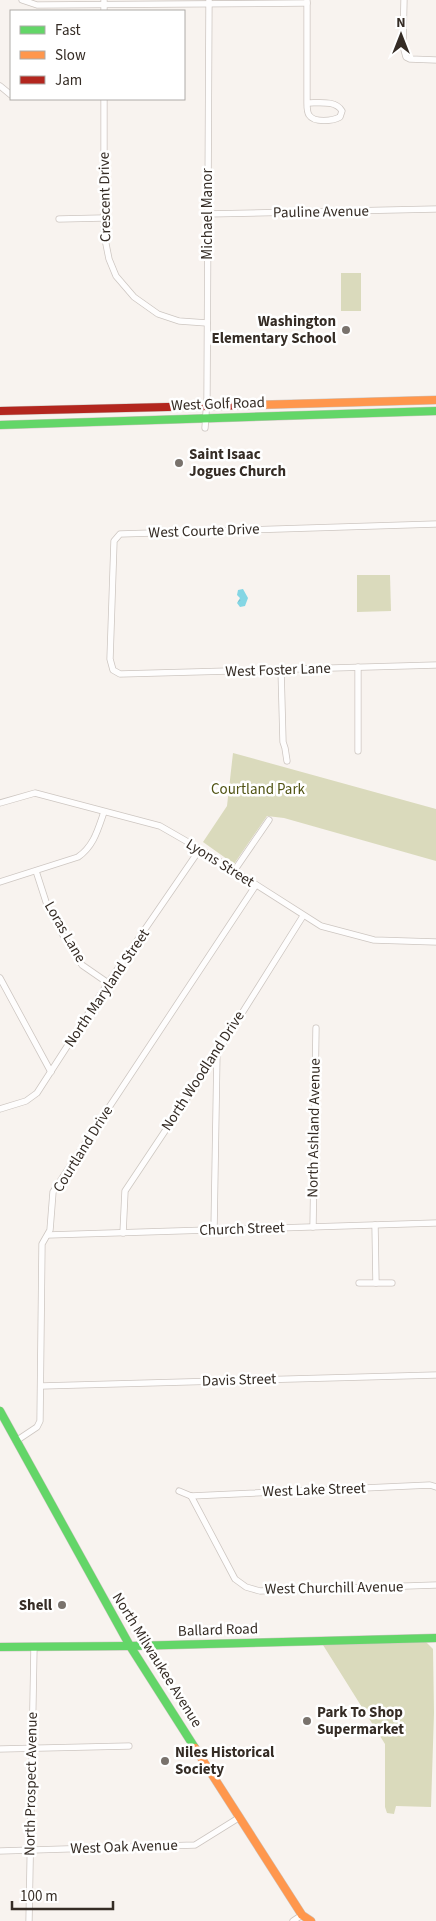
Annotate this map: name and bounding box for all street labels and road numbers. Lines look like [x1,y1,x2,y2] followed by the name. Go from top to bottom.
[94,152,116,242] street label: Crescent Drive
[197,167,218,260] street label: Michael Manor
[273,201,369,223] street label: Pauline Avenue
[171,392,265,416] street label: West Golf Road
[148,519,260,543] street label: West Courte Drive
[225,658,331,682] street label: West Foster Lane
[182,834,258,892] street label: Lyons Street
[39,898,91,966] street label: Loras Lane
[59,925,155,1051] street label: North Maryland Street
[156,1007,250,1135] street label: North Woodland Drive
[302,1058,326,1198] street label: North Ashland Avenue
[48,1102,118,1196] street label: Courtland Drive
[199,1217,285,1241] street label: Church Street
[201,1368,277,1392] street label: Davis Street
[262,1478,366,1502] street label: West Lake Street
[264,1576,404,1600] street label: West Churchill Avenue
[107,1589,207,1731] street label: North Milwaukee Avenue
[178,1618,258,1642] street label: Ballard Road
[19,1712,43,1856] street label: North Prospect Avenue
[70,1835,178,1859] street label: West Oak Avenue

